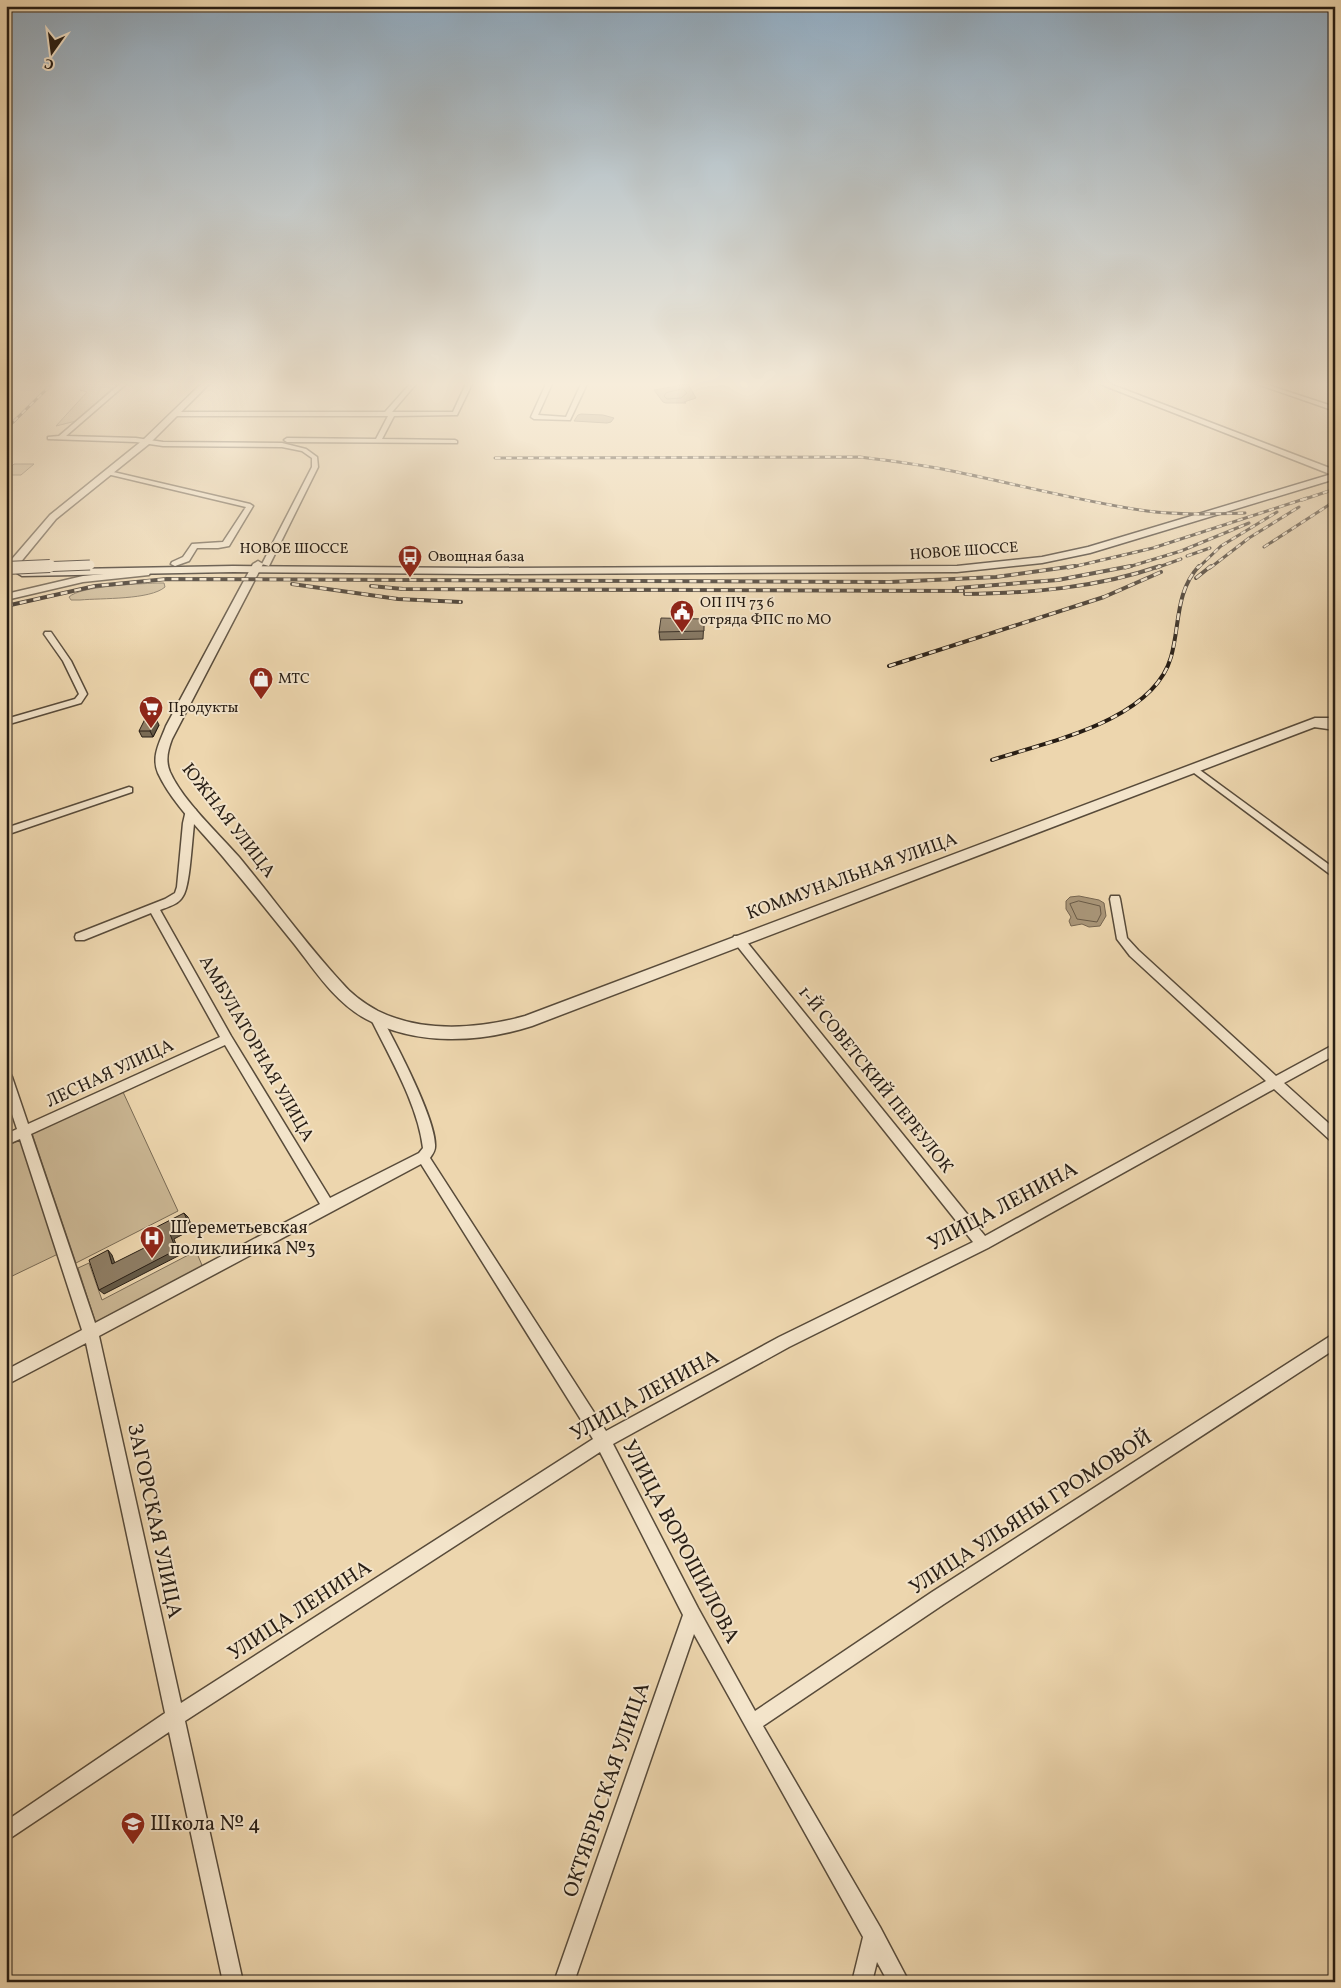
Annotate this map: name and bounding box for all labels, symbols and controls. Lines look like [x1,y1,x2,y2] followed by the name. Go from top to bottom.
[28,28,78,78] north arrow
[43,53,56,73] text: С
[909,538,1019,566] street label: НОВОЕ ШОССЕ
[239,539,349,560] street label: НОВОЕ ШОССЕ
[397,544,423,578] bus stop icon: Овощная база
[428,547,524,568] place label: Овощная база
[700,593,831,631] place label: ОП ПЧ 73 6 отряда ФПС по МО
[669,599,695,633] public building icon: ОП ПЧ 73 6 отряда ФПС по МО
[248,666,274,700] shop icon: МТС
[278,669,310,690] place label: МТС
[138,695,164,729] supermarket icon: Продукты
[168,698,239,719] place label: Продукты
[175,758,281,884] street label: ЮЖНАЯ УЛИЦА
[743,827,961,927] street label: КОММУНАЛЬНАЯ УЛИЦА
[192,951,320,1147] street label: АМБУЛАТОРНАЯ УЛИЦА
[791,981,959,1179] street label: 1-Й СОВЕТСКИЙ ПЕРЕУЛОК
[42,1033,178,1115] street label: ЛЕСНАЯ УЛИЦА
[923,1155,1083,1259] street label: УЛИЦА ЛЕНИНА
[170,1216,316,1262] place label: Шереметьевская поликлиника №3
[139,1225,165,1259] hospital icon: Шереметьевская поликлиника №3
[565,1343,725,1449] street label: УЛИЦА ЛЕНИНА
[119,1421,189,1621] street label: ЗАГОРСКАЯ УЛИЦА
[904,1423,1158,1603] street label: УЛИЦА УЛЬЯНЫ ГРОМОВОЙ
[614,1435,746,1649] street label: УЛИЦА ВОРОШИЛОВА
[223,1554,378,1668] street label: УЛИЦА ЛЕНИНА
[557,1678,658,1902] street label: ОКТЯБРЬСКАЯ УЛИЦА
[150,1810,261,1839] place label: Школа № 4
[120,1811,146,1845] school or university icon: Школа № 4

